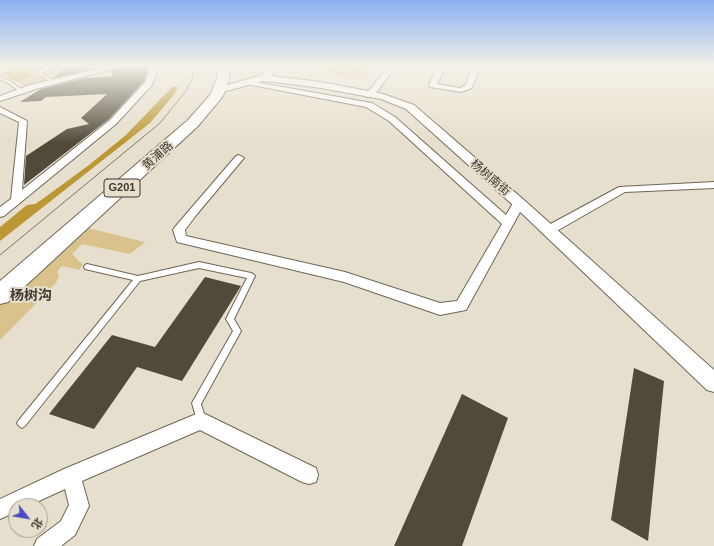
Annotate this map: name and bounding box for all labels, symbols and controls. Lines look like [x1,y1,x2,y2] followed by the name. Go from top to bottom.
[140,139,176,173] street label: 黄浦路
[467,157,513,199] street label: 杨树南街
[104,179,140,197] road number: G201
[10,288,52,304] district label: 杨树沟
[8,498,48,538] north arrow
[29,516,45,531] text: 北

